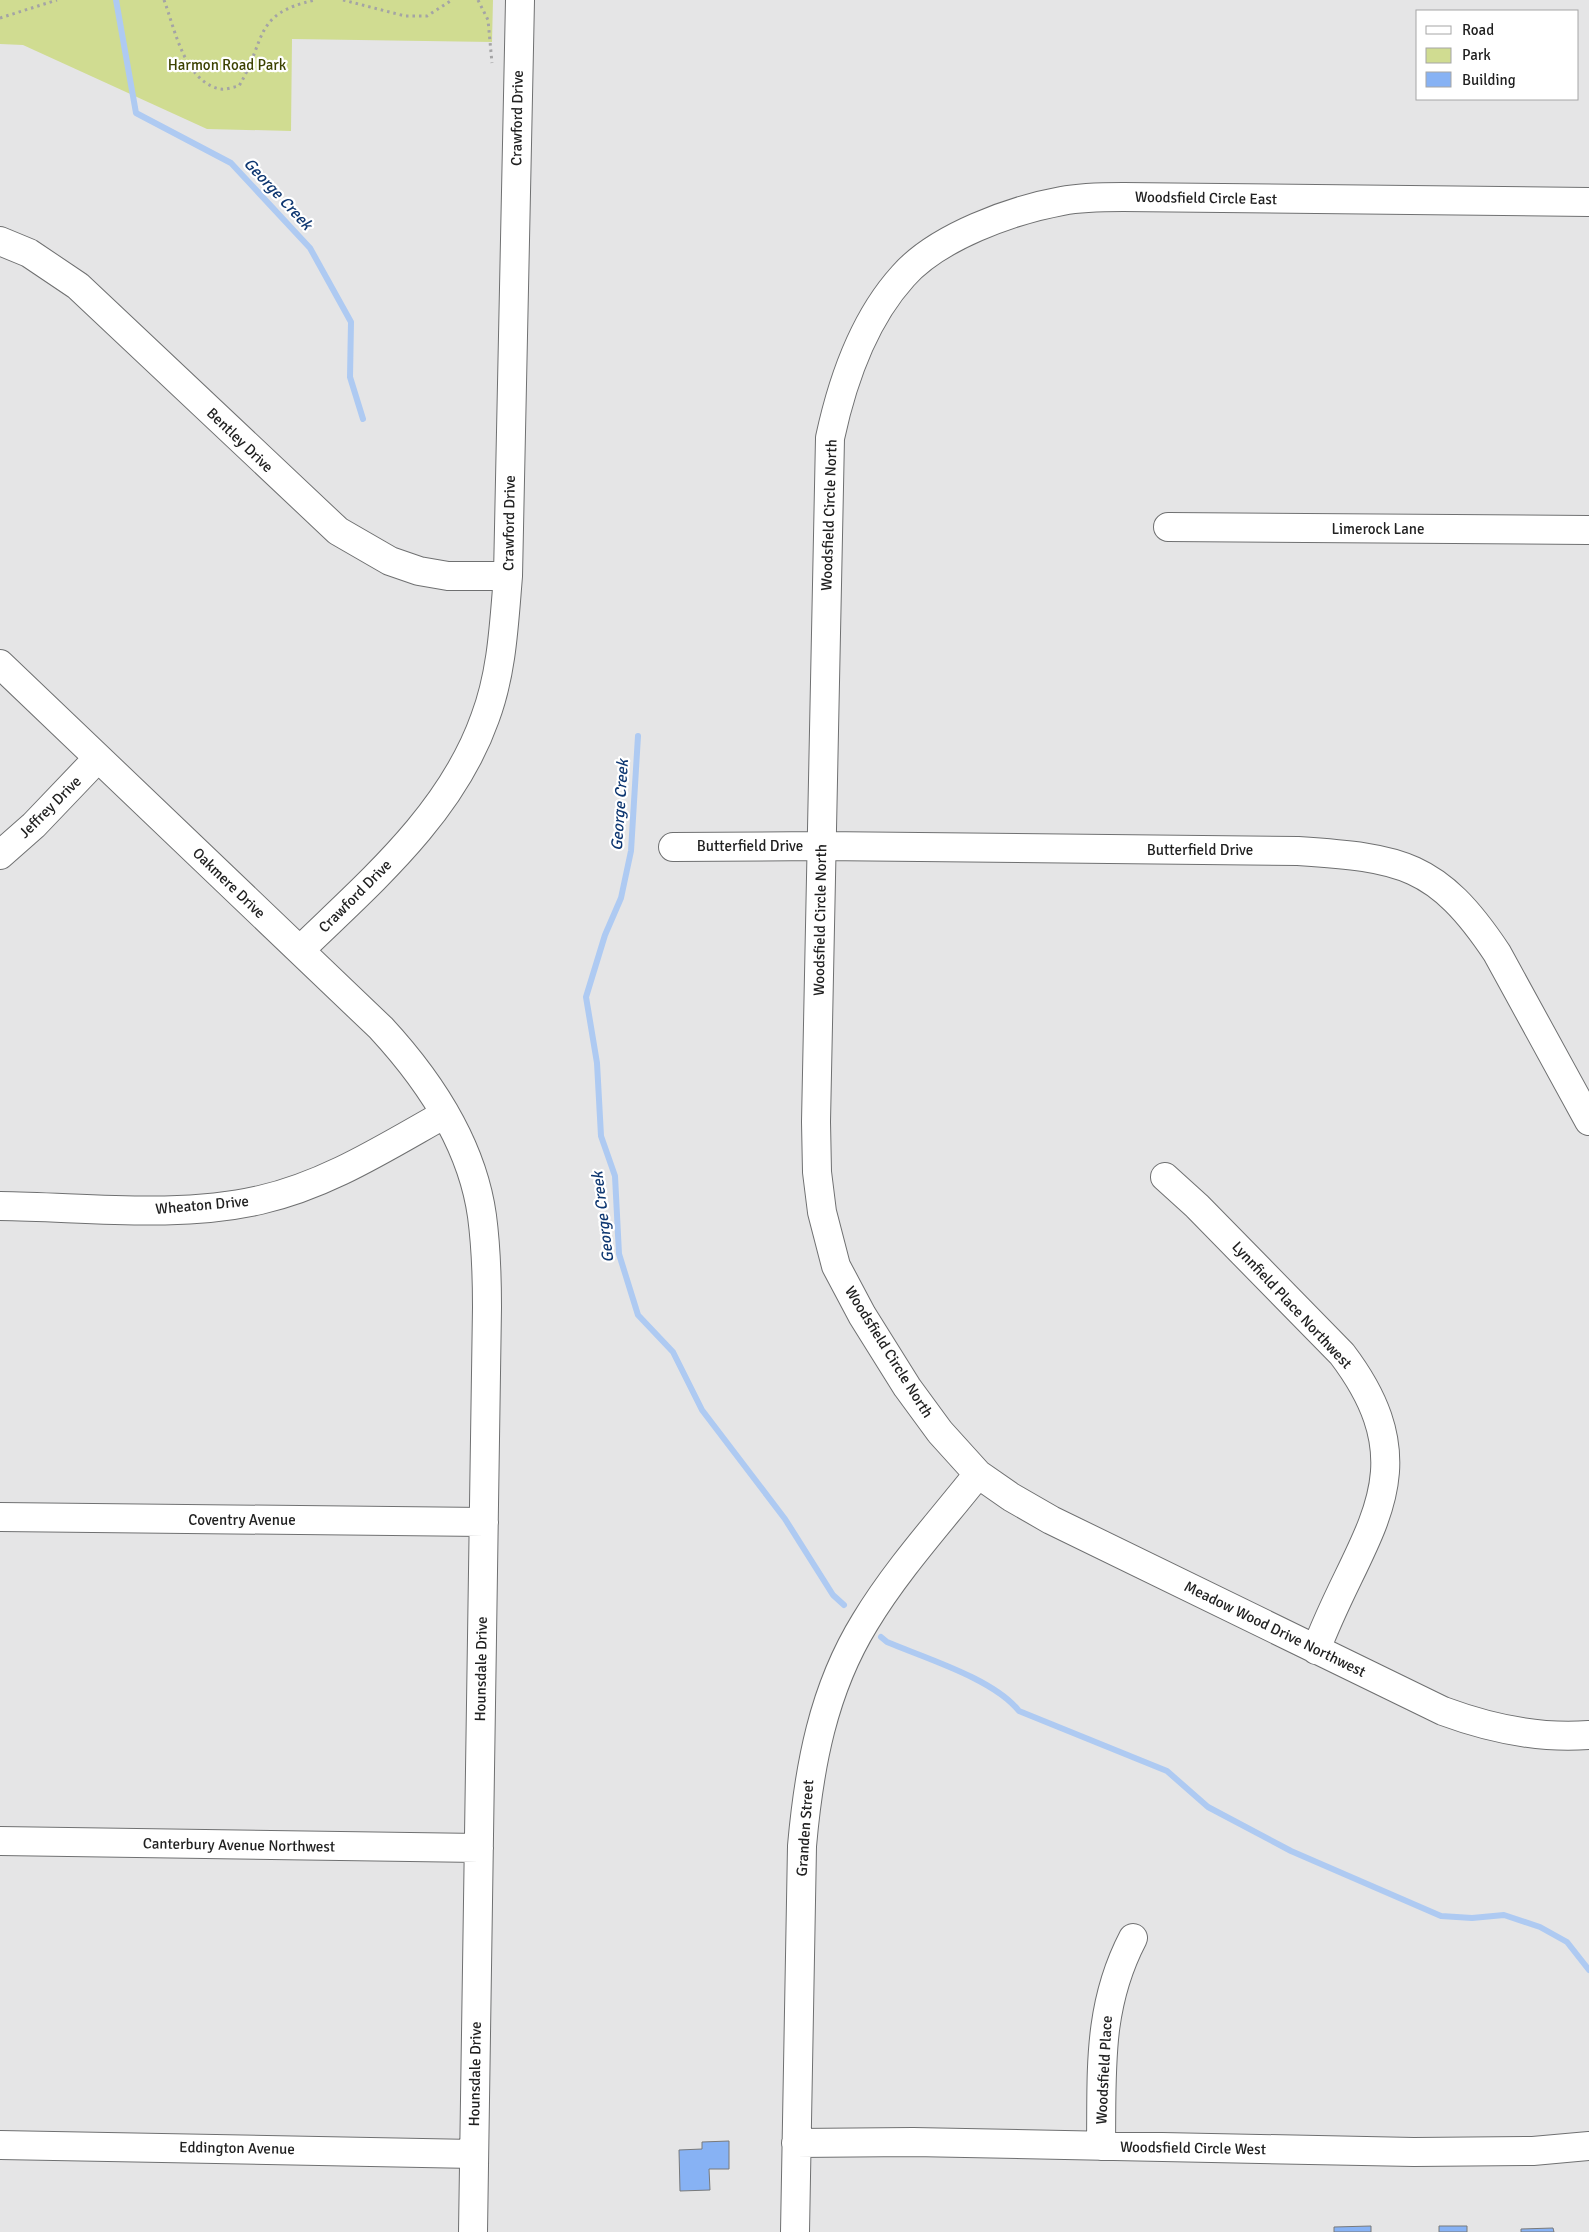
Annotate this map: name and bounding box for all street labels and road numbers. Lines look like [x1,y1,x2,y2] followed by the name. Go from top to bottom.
[507,70,527,166] street label: Crawford Drive
[1135,188,1277,208] street label: Woodsfield Circle East
[203,404,277,476] street label: Bentley Drive
[817,439,841,591] street label: Woodsfield Circle North
[499,475,519,571] street label: Crawford Drive
[1332,520,1424,538] street label: Limerock Lane
[15,772,85,842] street label: Jeffrey Drive
[697,837,803,855] street label: Butterfield Drive
[1147,841,1253,859] street label: Butterfield Drive
[189,844,269,922] street label: Oakmere Drive
[810,844,830,996] street label: Woodsfield Circle North
[315,856,395,936] street label: Crawford Drive
[154,1192,250,1218] street label: Wheaton Drive
[1228,1238,1356,1372] street label: Lynnfield Place Northwest
[841,1283,937,1421] street label: Woodsfield Circle North
[188,1511,296,1529] street label: Coventry Avenue
[1181,1577,1369,1681] street label: Meadow Wood Drive Northwest
[471,1616,491,1722] street label: Hounsdale Drive
[793,1779,817,1877] street label: Granden Street
[143,1834,335,1856] street label: Canterbury Avenue Northwest
[1092,2015,1116,2125] street label: Woodsfield Place
[465,2021,485,2127] street label: Hounsdale Drive
[179,2138,295,2158] street label: Eddington Avenue
[1120,2138,1266,2158] street label: Woodsfield Circle West

